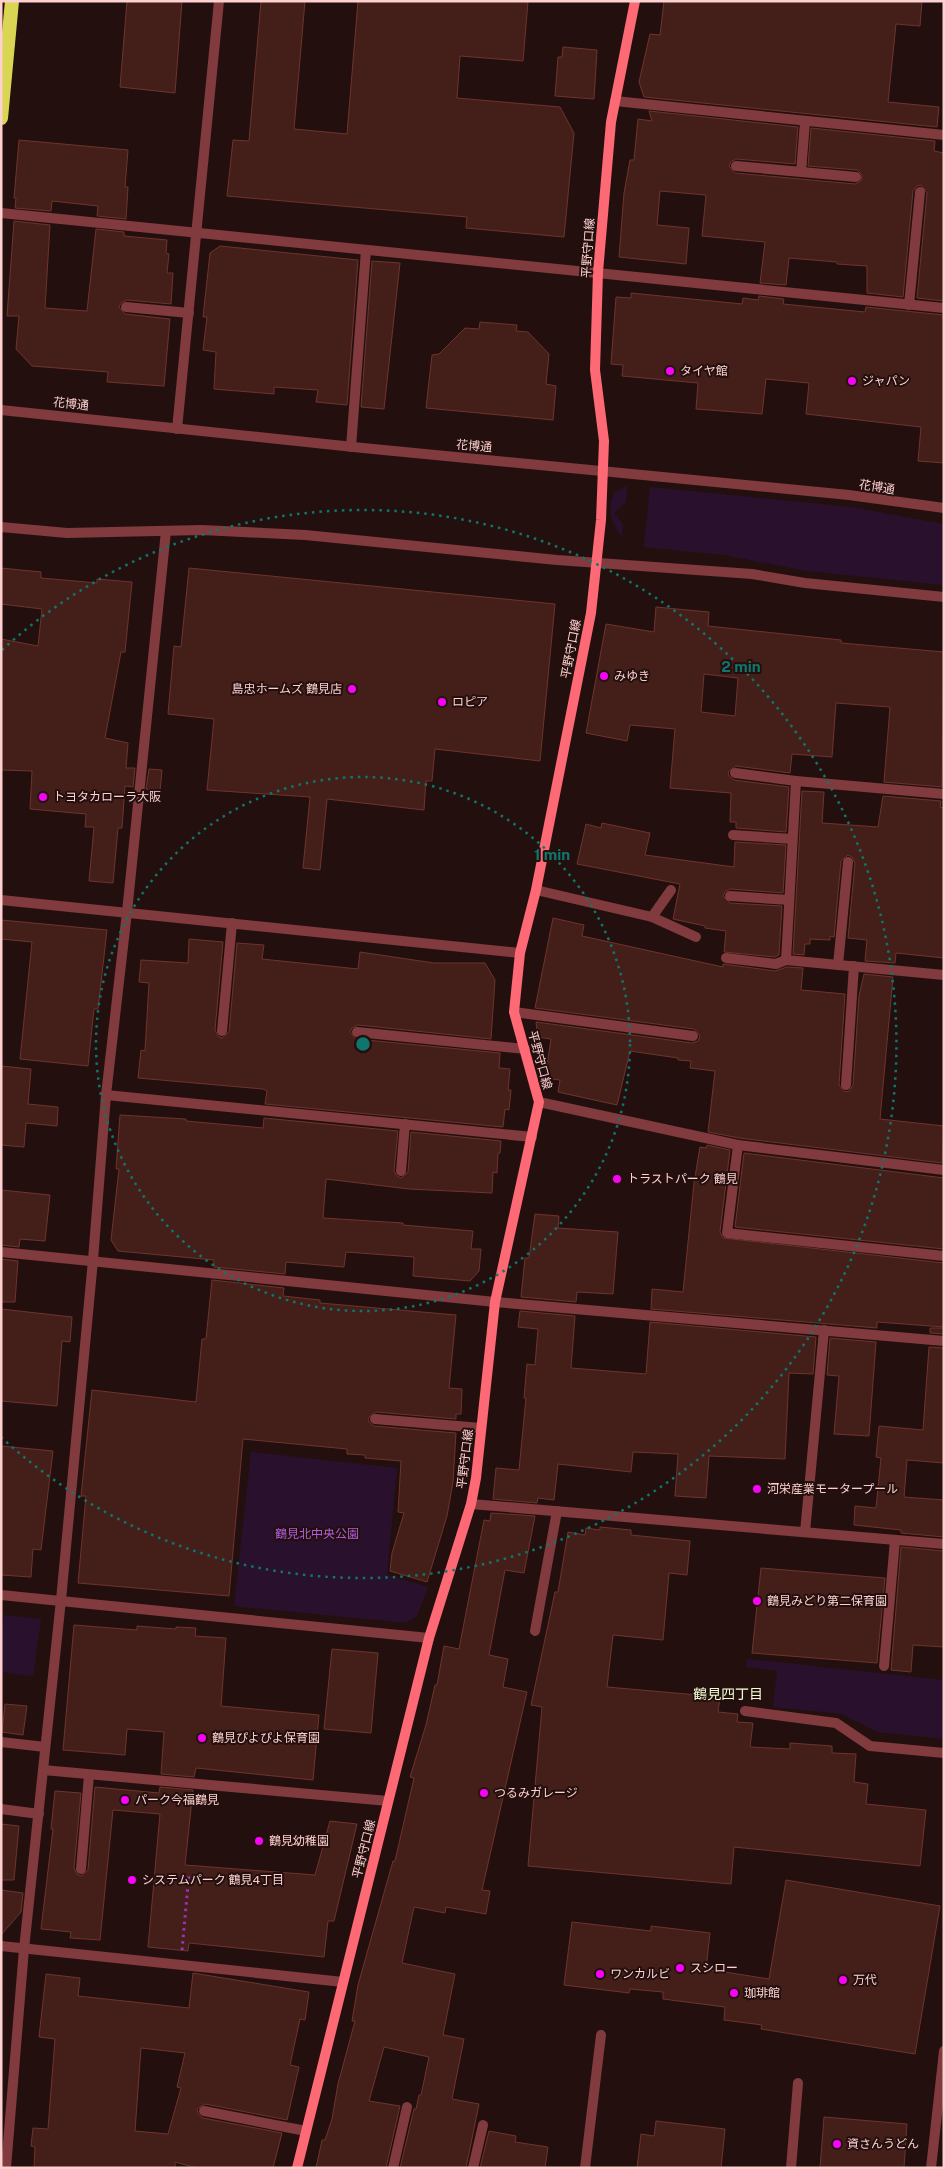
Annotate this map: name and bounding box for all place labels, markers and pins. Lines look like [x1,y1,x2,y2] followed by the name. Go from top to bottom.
[680,364,728,378] place label: タイヤ館
[664,365,676,377] marker: タイヤ館
[862,374,910,388] place label: ジャパン
[846,375,858,387] marker: ジャパン
[614,669,650,683] place label: みゆき
[598,670,610,682] marker: みゆき
[231,682,342,696] place label: 島忠ホームズ 鶴見店
[346,683,358,695] marker: 島忠ホームズ 鶴見店
[452,695,488,709] place label: ロピア
[436,696,448,708] marker: ロピア
[53,790,161,804] place label: トヨタカローラ大阪
[37,791,49,803] marker: トヨタカローラ大阪
[354,1035,372,1053] centre of rings
[627,1172,738,1186] place label: トラストパーク 鶴見
[611,1173,623,1185] marker: トラストパーク 鶴見
[767,1482,898,1496] place label: 河栄産業モータープール
[751,1483,763,1495] marker: 河栄産業モータープール
[767,1594,887,1608] place label: 鶴見みどり第二保育園
[751,1595,763,1607] marker: 鶴見みどり第二保育園
[212,1731,320,1745] place label: 鶴見ぴよぴよ保育園
[196,1732,208,1744] marker: 鶴見ぴよぴよ保育園
[494,1786,578,1800] place label: つるみガレージ
[478,1787,490,1799] marker: つるみガレージ
[135,1793,219,1807] place label: パーク今福鶴見
[119,1794,131,1806] marker: パーク今福鶴見
[269,1834,329,1848] place label: 鶴見幼稚園
[253,1835,265,1847] marker: 鶴見幼稚園
[142,1873,284,1887] place label: システムパーク 鶴見4丁目
[126,1874,138,1886] marker: システムパーク 鶴見4丁目
[690,1961,738,1975] place label: スシロー
[674,1962,686,1974] marker: スシロー
[610,1967,670,1981] place label: ワンカルビ
[594,1968,606,1980] marker: ワンカルビ
[853,1973,877,1987] place label: 万代
[837,1974,849,1986] marker: 万代
[744,1986,780,2000] place label: 珈琲館
[728,1987,740,1999] marker: 珈琲館
[847,2137,919,2151] place label: 資さんうどん
[831,2138,843,2150] marker: 資さんうどん

